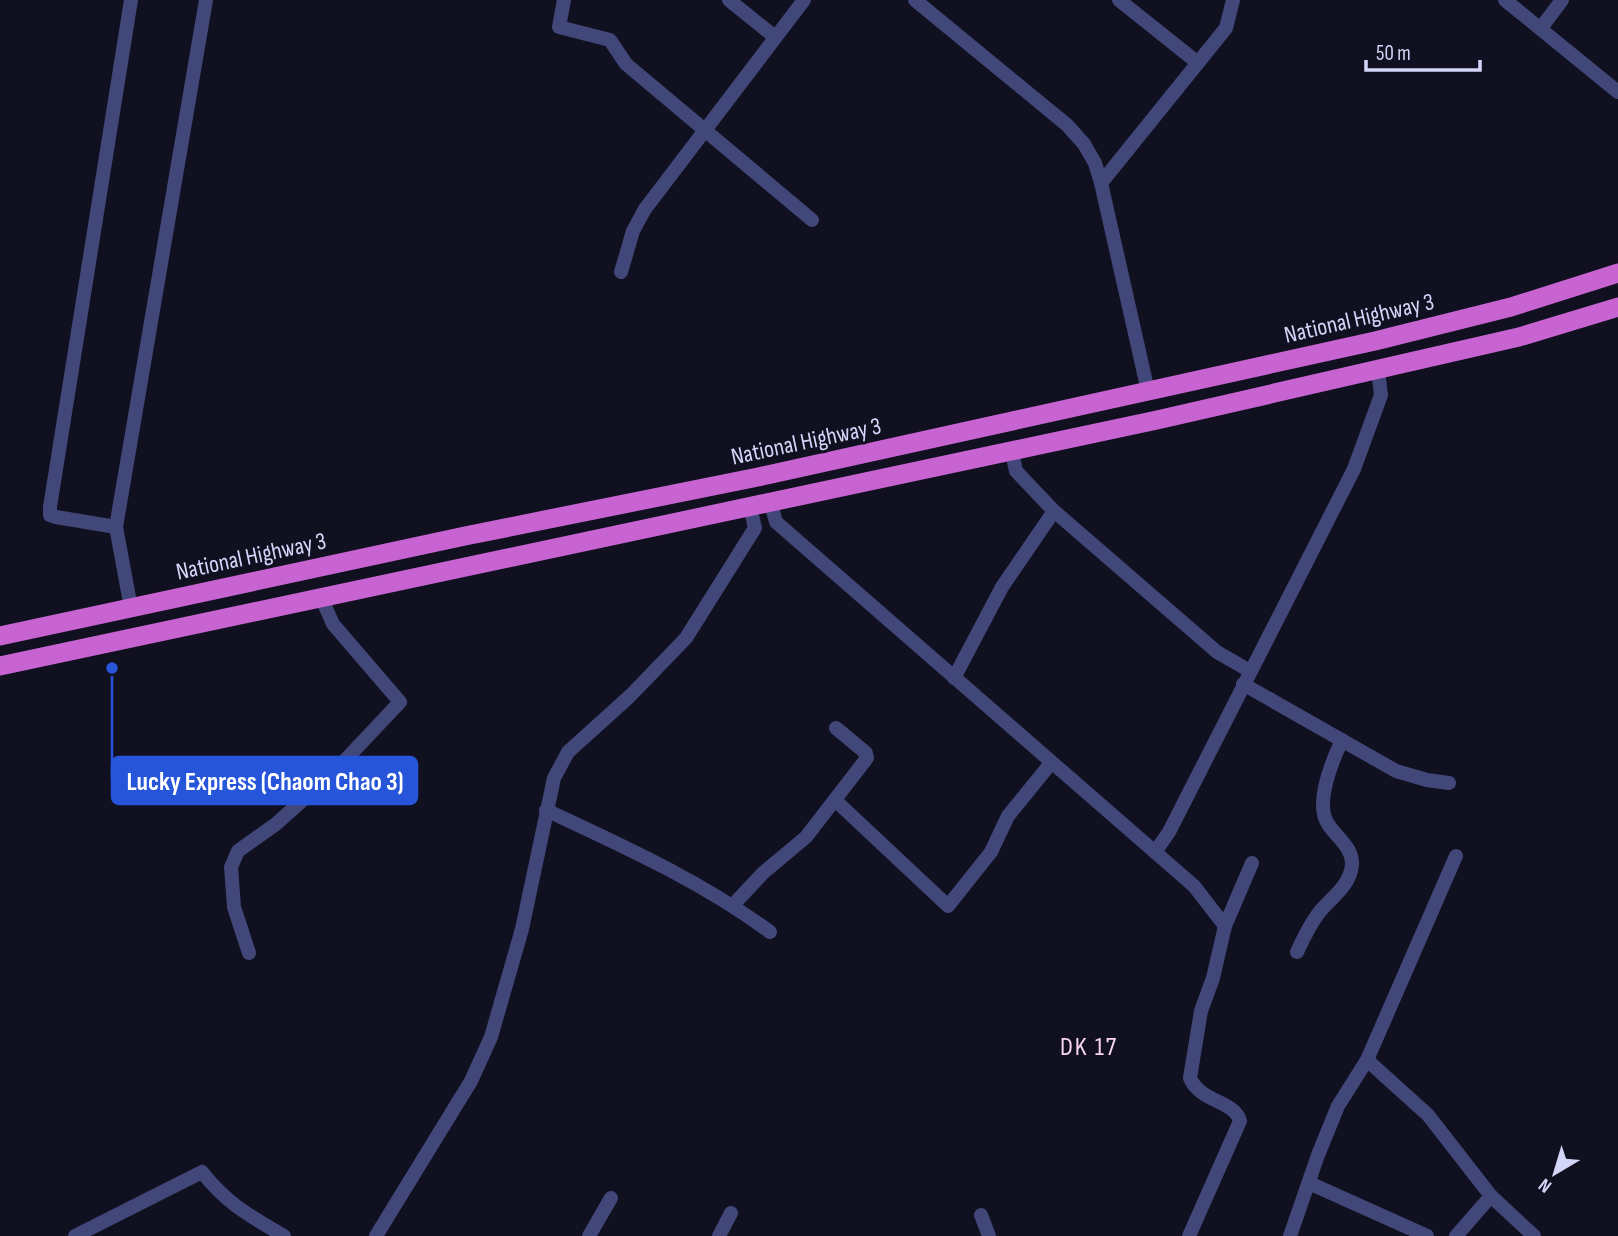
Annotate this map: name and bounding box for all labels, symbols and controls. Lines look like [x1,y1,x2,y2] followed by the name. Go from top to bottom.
[1366,28,1480,72] scale bar
[1376,41,1411,66] text: 50 m
[1281,287,1437,350] street label: National Highway 3
[728,411,884,472] street label: National Highway 3
[173,526,329,587] street label: National Highway 3
[112,757,417,804] callout: Lucky Express (Chaom Chao 3)
[126,767,404,798] text: Lucky Express (Chaom Chao 3)
[1060,1032,1118,1063] district label: DK 17
[1520,1138,1590,1208] north arrow
[1534,1173,1557,1197] text: N

